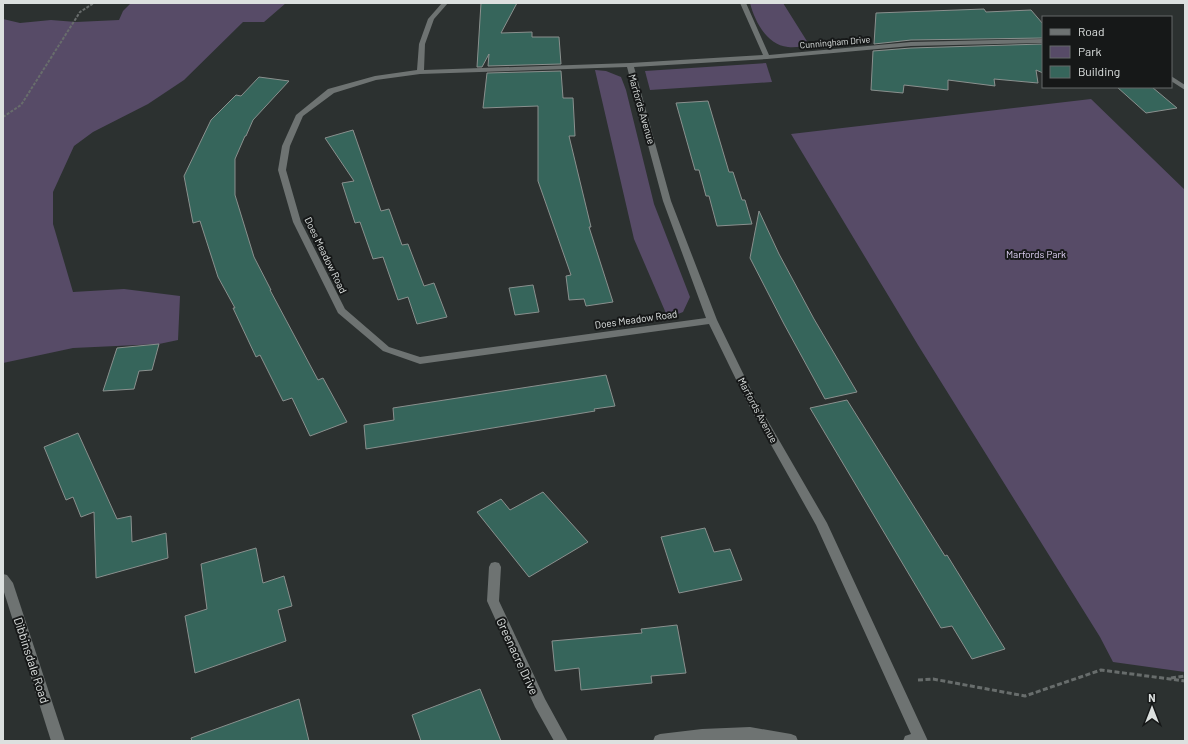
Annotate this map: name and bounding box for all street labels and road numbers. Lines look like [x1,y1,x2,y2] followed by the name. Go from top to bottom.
[799,33,871,51] street label: Cunningham Drive
[626,73,658,145] street label: Marfords Avenue
[302,215,350,295] street label: Does Meadow Road
[594,307,678,331] street label: Does Meadow Road
[736,375,780,445] street label: Marfords Avenue
[11,615,53,705] street label: Dibbinsdale Road
[494,615,542,697] street label: Greenacre Drive

